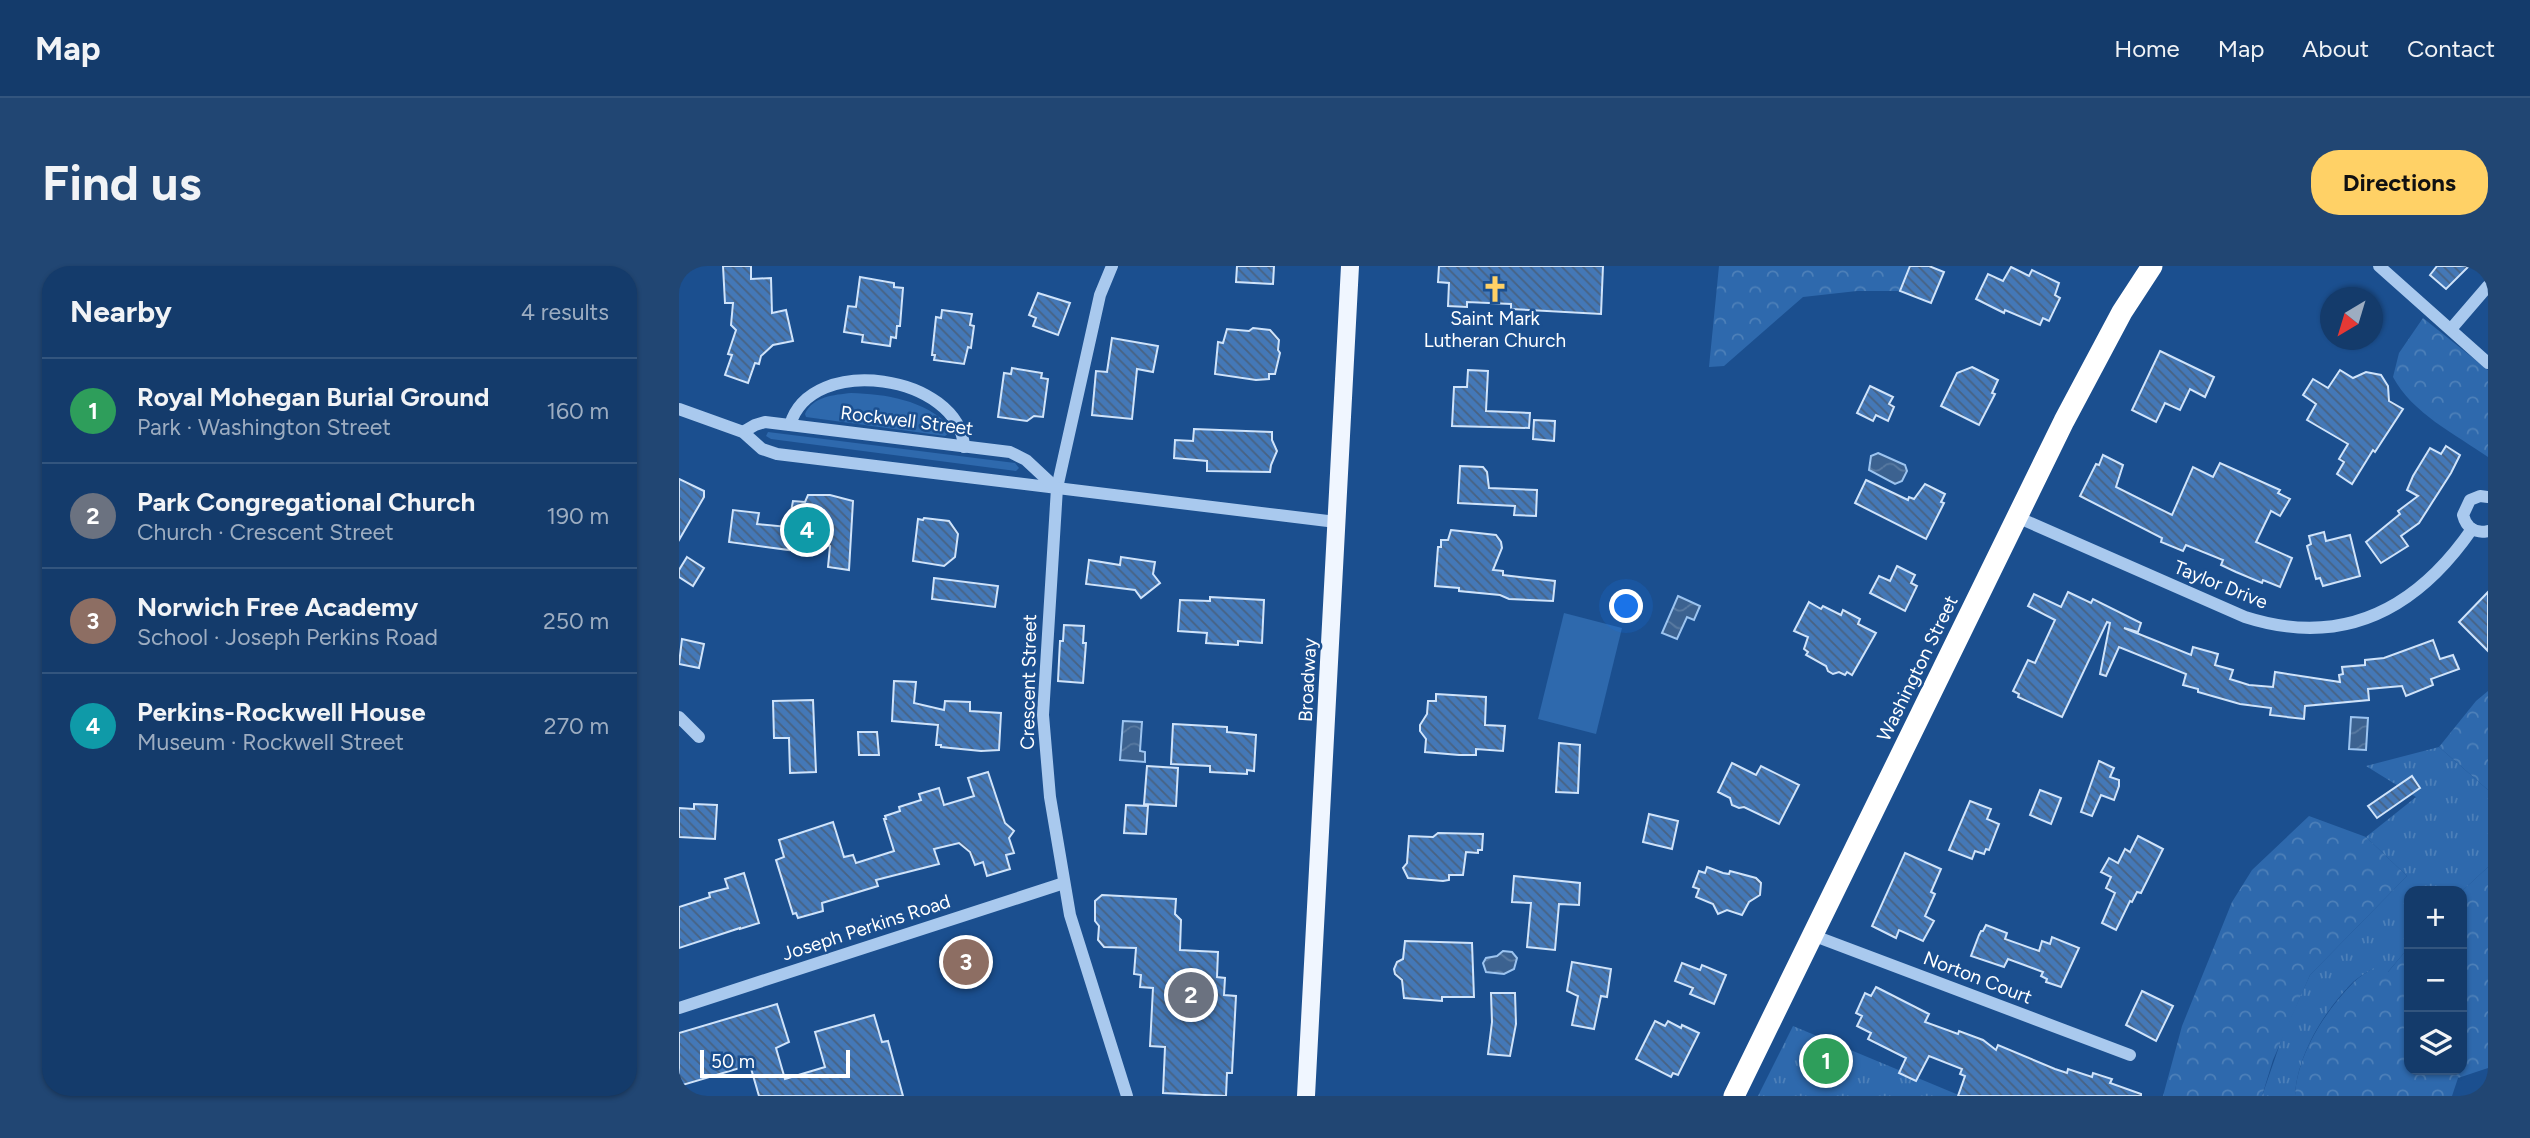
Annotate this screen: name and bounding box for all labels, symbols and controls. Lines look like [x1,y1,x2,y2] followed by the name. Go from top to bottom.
[35,29,101,68] text: Map
[2114,34,2180,63] text: Home
[2218,34,2264,63] text: Map
[2302,34,2369,63] text: About
[2407,34,2495,63] text: Contact
[2311,150,2488,215] button: Directions
[42,153,201,212] text: Find us
[1480,274,1510,304] church icon: Saint Mark Lutheran Church
[2320,287,2383,350] north arrow
[70,293,172,330] text: Nearby
[521,298,609,326] text: 4 results
[1424,307,1566,352] place label: Saint Mark Lutheran Church
[137,381,489,413] text: Royal Mohegan Burial Ground
[88,397,98,425] text: 1
[546,397,609,425] text: 160 m
[839,401,975,440] street label: Rockwell Street
[137,413,391,441] text: Park · Washington Street
[137,486,475,518] text: Park Congregational Church
[86,502,100,530] text: 2
[546,502,609,530] text: 190 m
[784,504,830,556] pin: 4
[137,518,394,546] text: Church · Crescent Street
[2171,555,2271,614] street label: Taylor Drive
[1609,589,1643,623] your location
[137,591,418,623] text: Norwich Free Academy
[1872,592,1963,745] street label: Washington Street
[87,607,99,635] text: 3
[543,607,609,635] text: 250 m
[1016,614,1041,750] street label: Crescent Street
[137,623,438,651] text: School · Joseph Perkins Road
[1294,637,1321,723] street label: Broadway
[137,696,426,728] text: Perkins-Rockwell House
[86,712,100,740] text: 4
[544,712,609,740] text: 270 m
[137,728,404,756] text: Museum · Rockwell Street
[2404,886,2467,1075] map controls
[2404,886,2467,949] button: +
[779,889,953,966] street label: Joseph Perkins Road
[943,936,989,988] pin: 3
[1920,946,2035,1009] street label: Norton Court
[2404,949,2467,1012] button: −
[1168,969,1214,1021] pin: 2
[2404,1012,2467,1075] button: layers
[1803,1035,1849,1087] pin: 1
[700,1047,851,1079] scale bar
[711,1050,755,1073] text: 50 m

